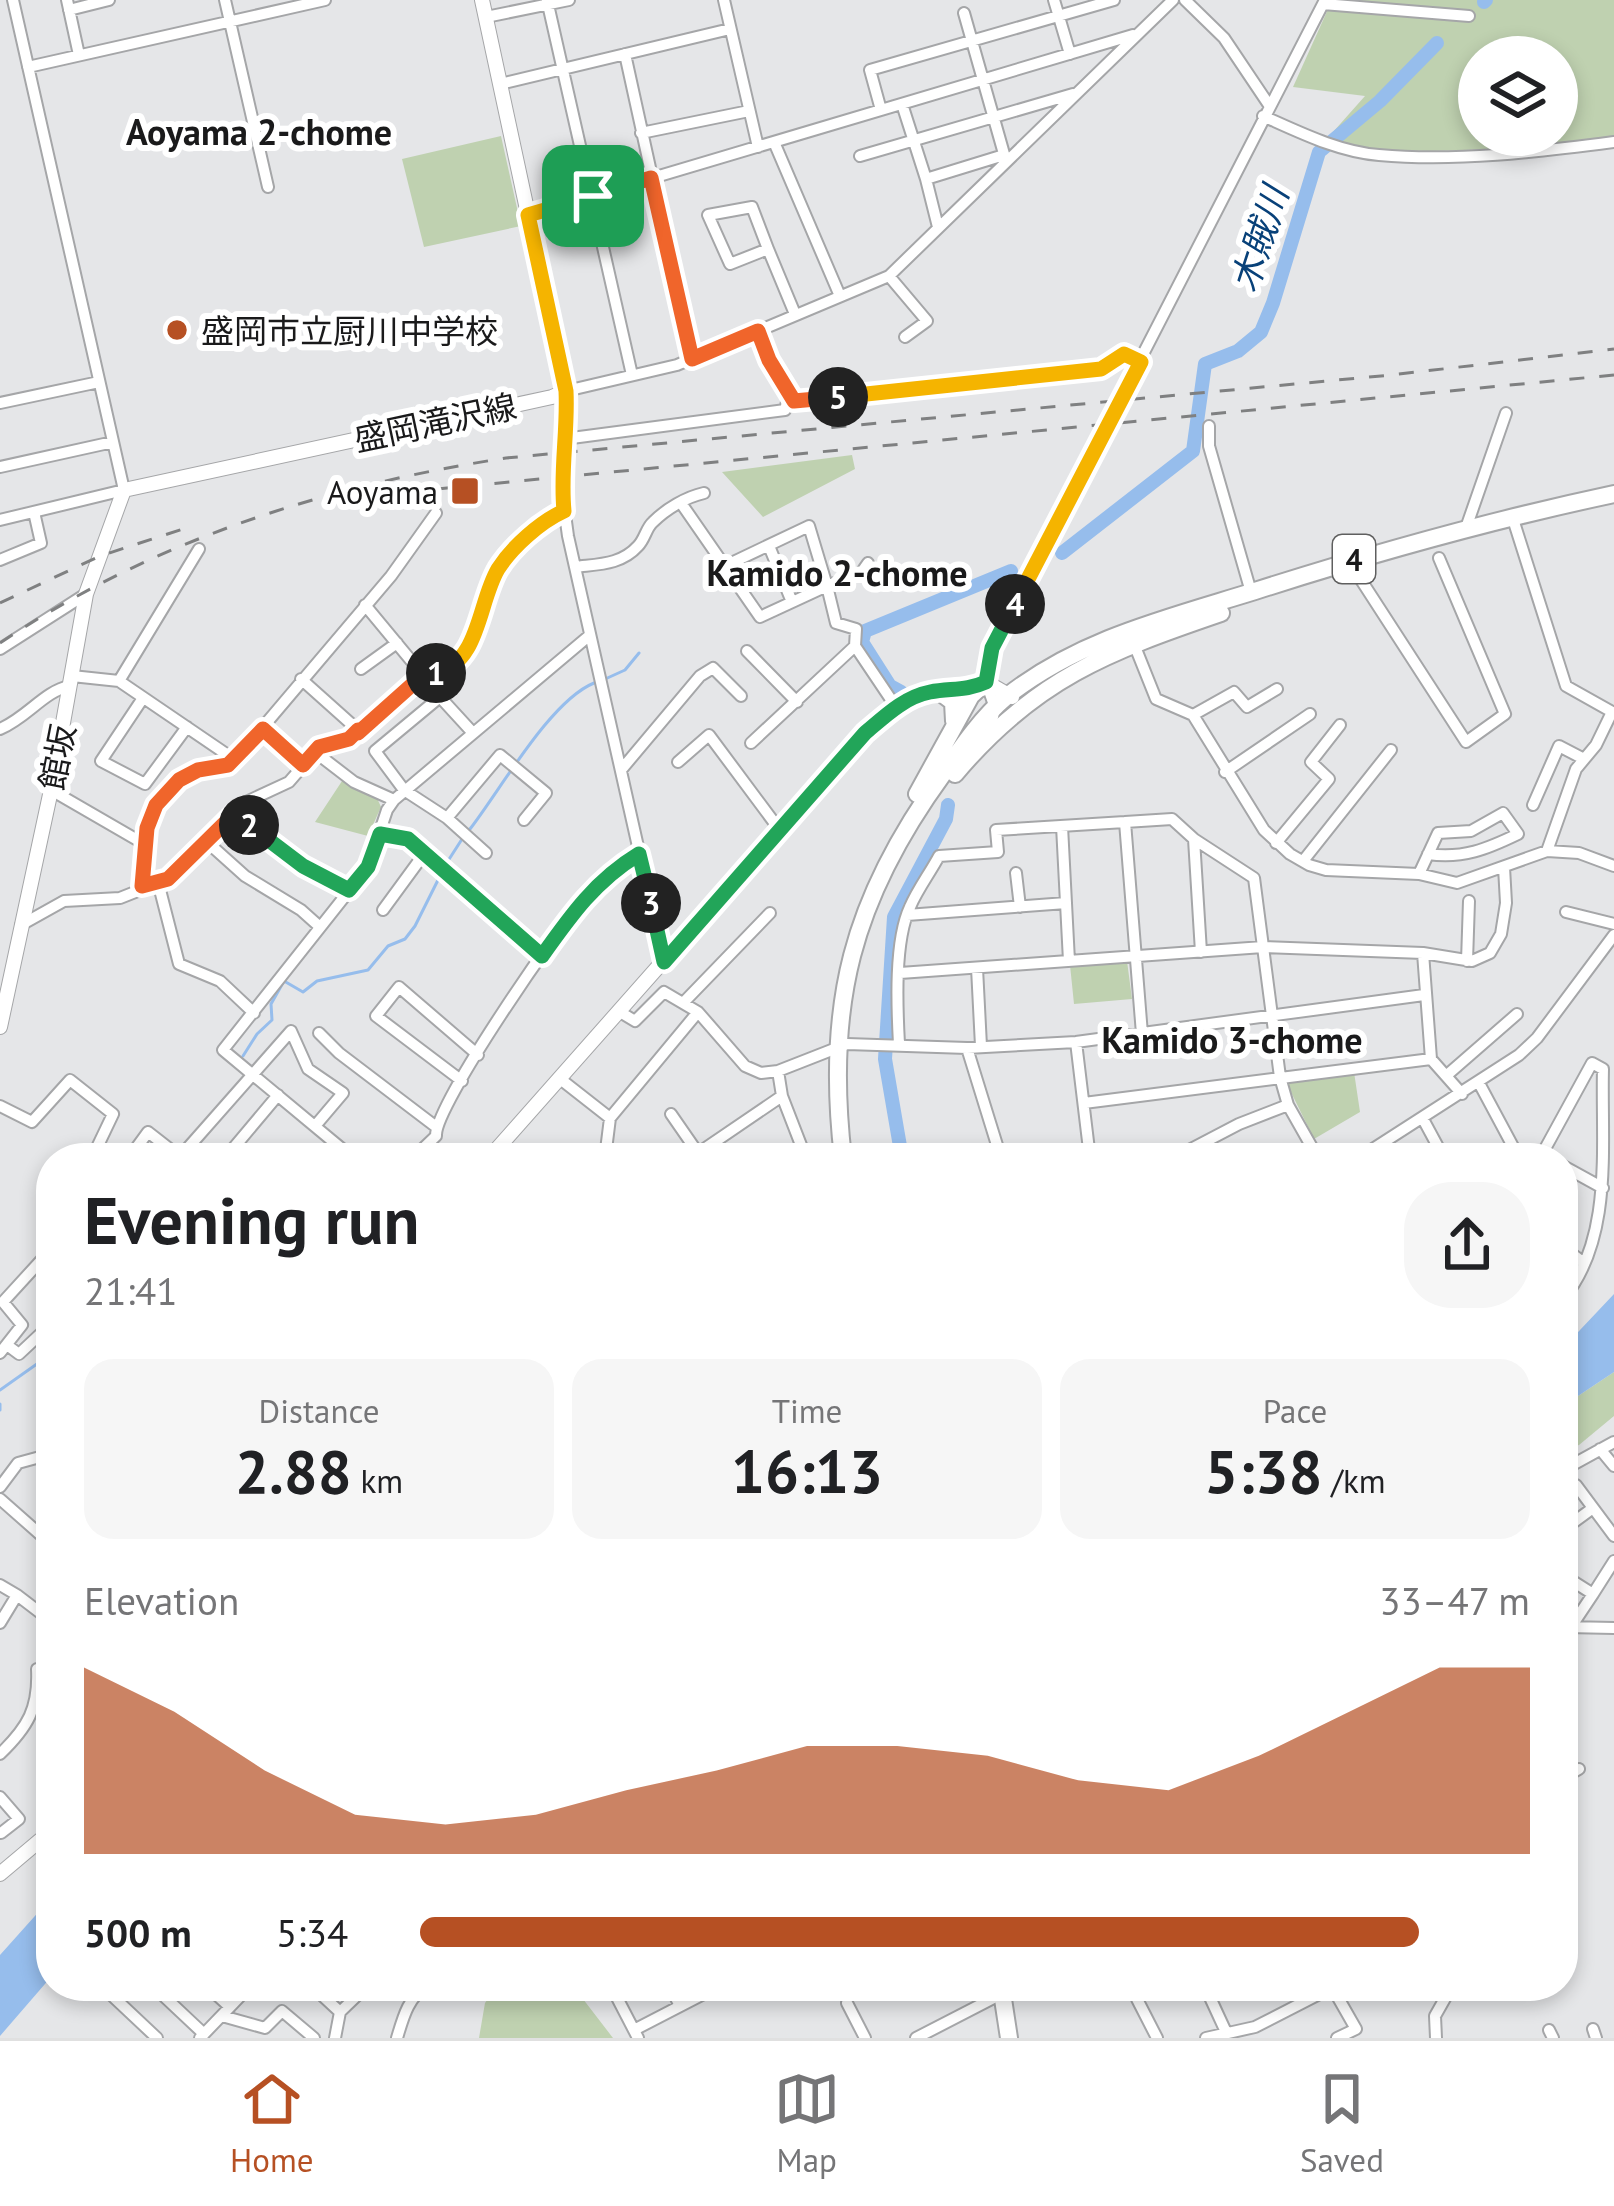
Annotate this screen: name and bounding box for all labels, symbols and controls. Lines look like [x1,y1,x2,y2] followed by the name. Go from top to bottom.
[1458,36,1578,156] map controls
[1458,36,1578,156] button: layers
[126,108,392,155] district label: Aoyama 2-chome
[542,145,644,247] pin
[560,163,626,229] icon: arrive
[1220,177,1299,298] water label: 木賊川
[201,309,498,352] place label: 盛岡市立厨川中学校
[164,317,190,343] marker: 盛岡市立厨川中学校
[808,367,868,427] pin: 5
[829,375,847,418] text: 5
[350,384,520,460] street label: 盛岡滝沢線
[327,470,438,513] place label: Aoyama
[449,475,481,507] marker: Aoyama
[1333,535,1375,583] road number: 4
[706,549,968,596] district label: Kamido 2-chome
[985,574,1045,634] pin: 4
[1006,582,1024,625] text: 4
[406,643,466,703] pin: 1
[427,651,445,694] text: 1
[30,721,84,793] street label: 館坂
[219,795,279,855] pin: 2
[240,803,258,846] text: 2
[621,873,681,933] pin: 3
[642,881,660,924] text: 3
[1101,1016,1363,1063] district label: Kamido 3-chome
[84,1177,419,1262] text: Evening run
[1404,1182,1530,1308] button: share
[84,1265,178,1316] text: 21:41
[259,1389,379,1432] text: Distance
[772,1389,842,1432] text: Time
[1263,1389,1327,1432] text: Pace
[235,1432,352,1510] text: 2.88
[731,1432,883,1510] text: 16:13
[1204,1432,1323,1510] text: 5:38
[352,1459,403,1502] text: km
[1323,1459,1386,1502] text: /km
[84,1575,239,1626] text: Elevation
[1379,1575,1530,1626] text: 33–47 m
[84,1907,192,1958] text: 500 m
[276,1907,348,1958] text: 5:34
[230,2066,314,2181] tab: Home
[774,2066,840,2181] tab: Map
[1300,2066,1384,2181] tab: Saved

